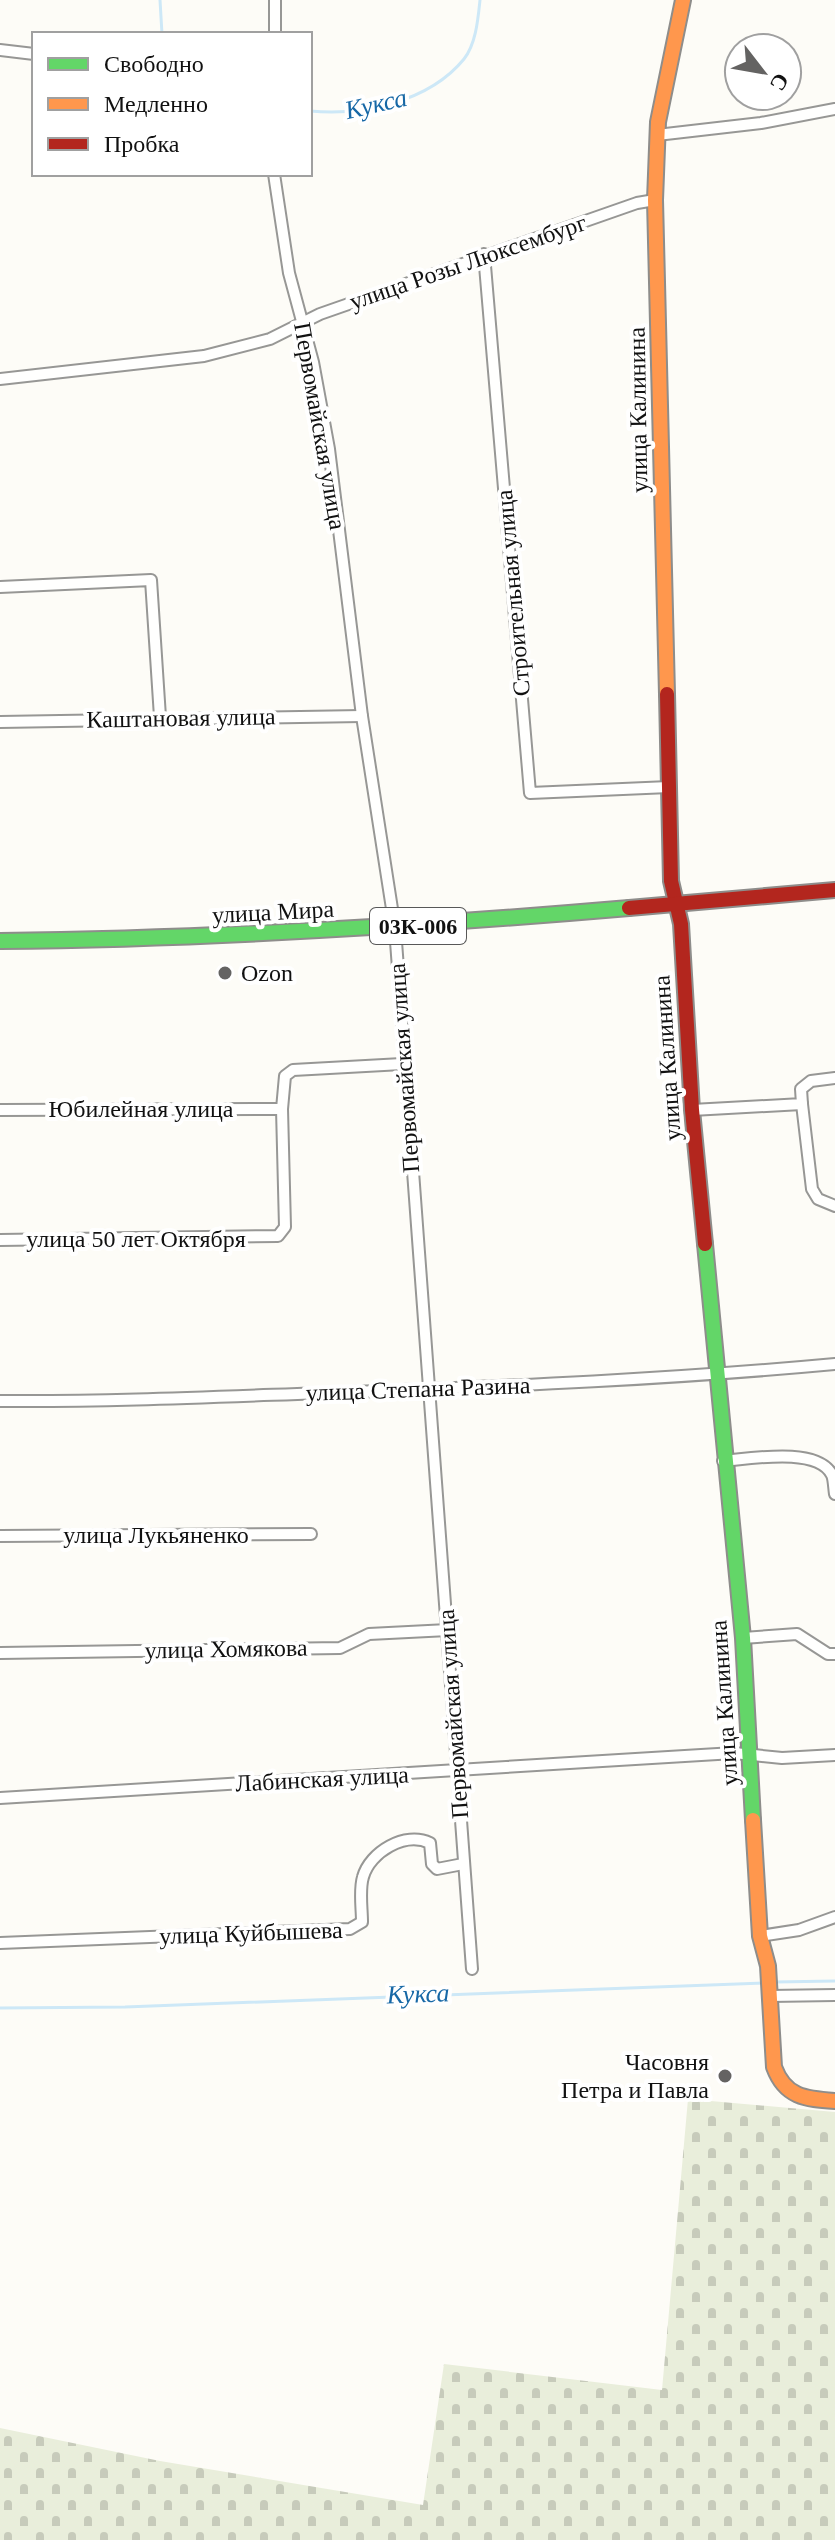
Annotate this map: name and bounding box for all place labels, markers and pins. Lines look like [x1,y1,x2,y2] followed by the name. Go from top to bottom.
[241,960,293,986] place label: Ozon
[216,964,234,982] marker: Ozon
[561,2049,709,2103] place label: Часовня Петра и Павла
[716,2067,734,2085] marker: Часовня Петра и Павла

